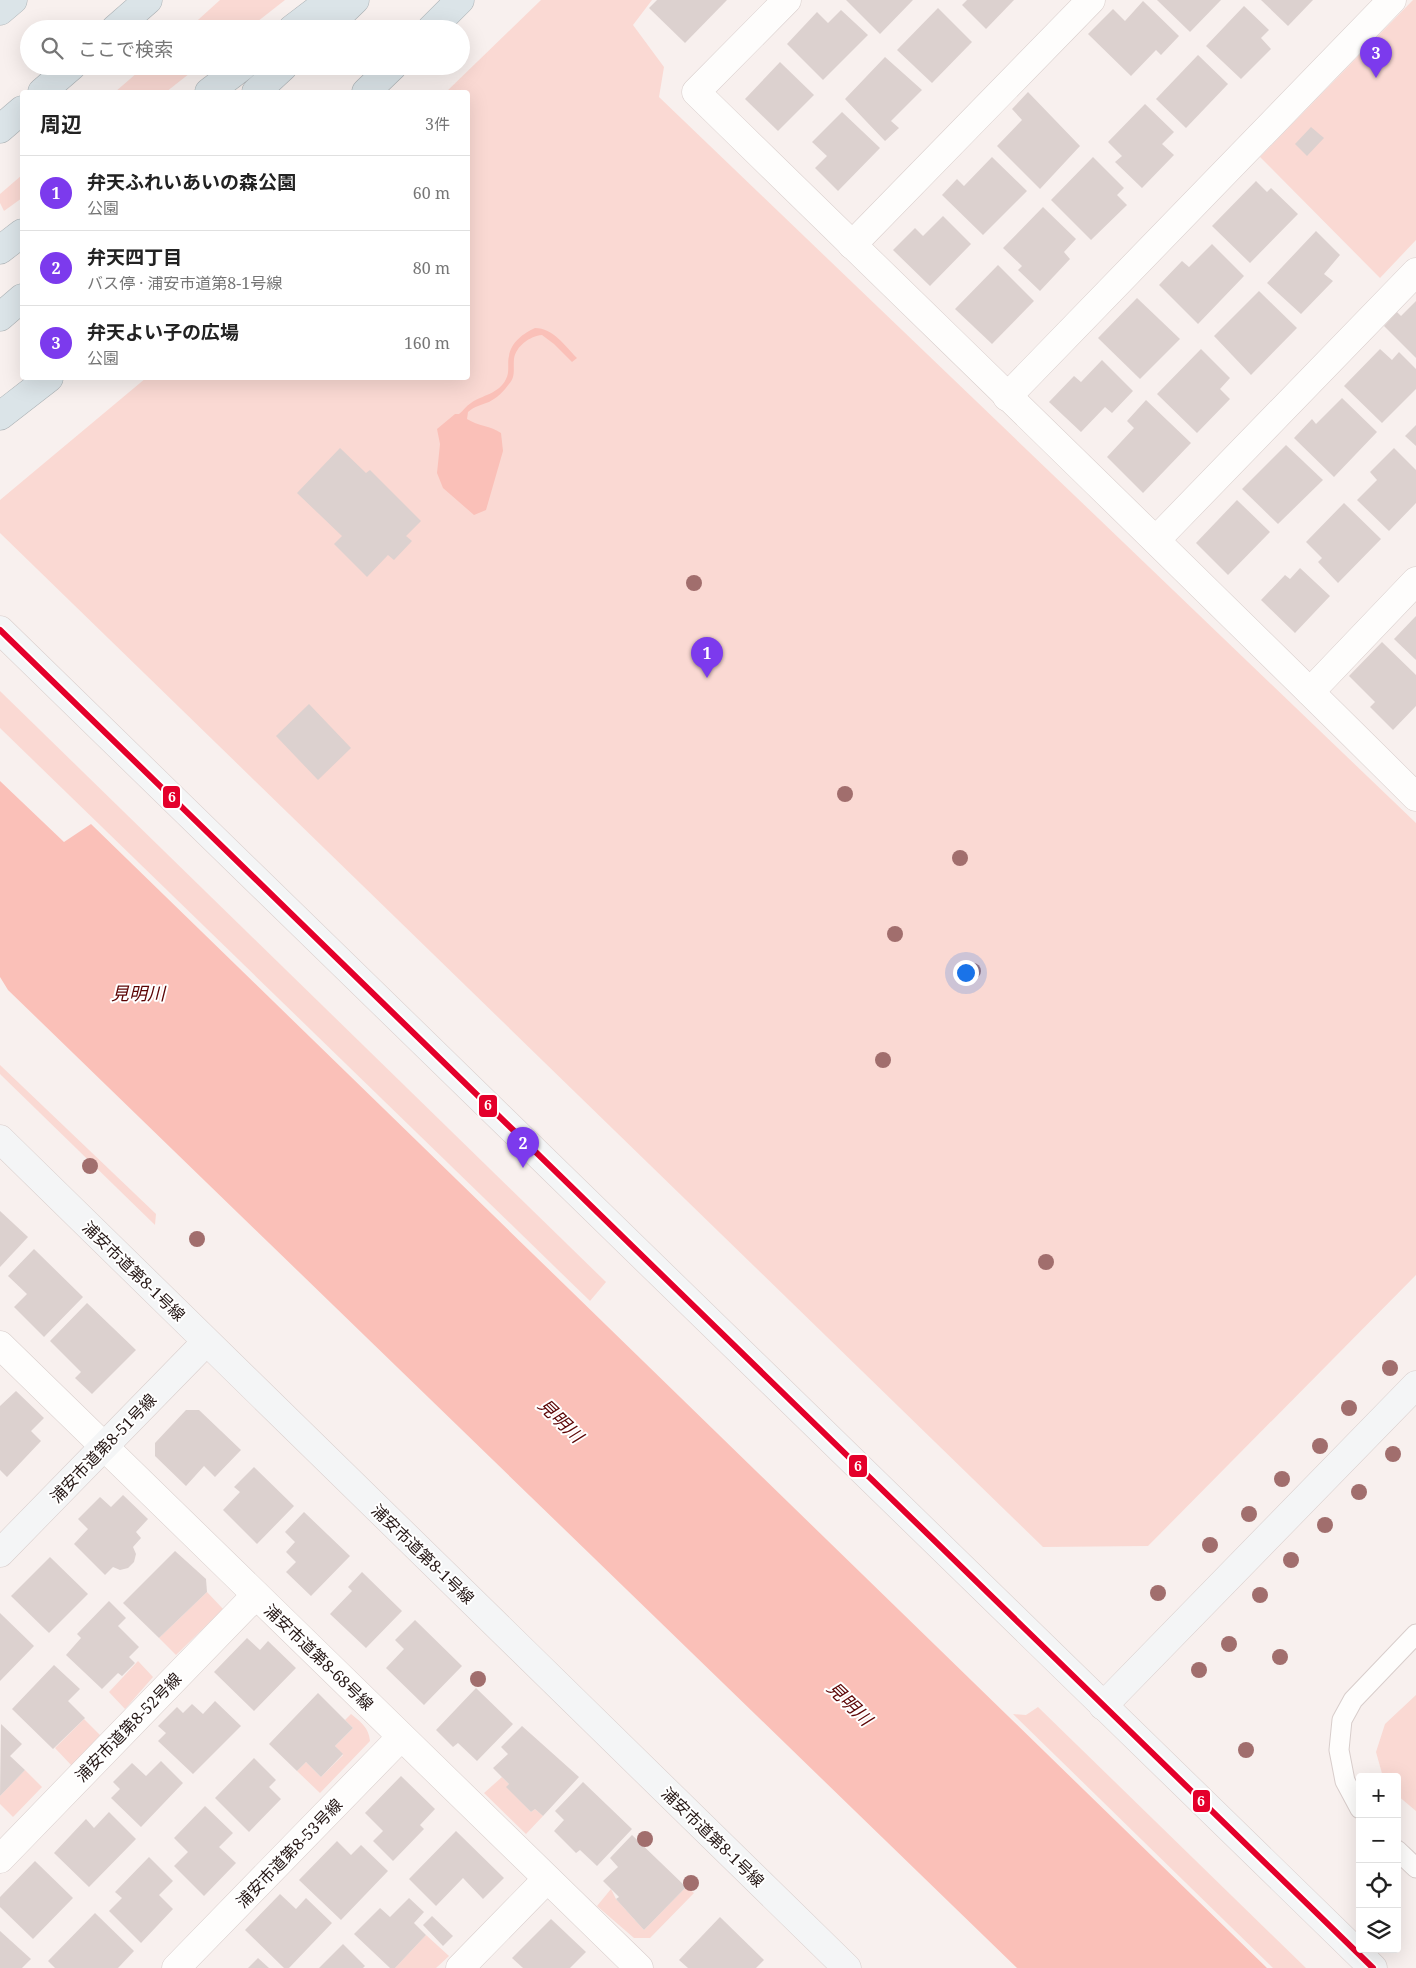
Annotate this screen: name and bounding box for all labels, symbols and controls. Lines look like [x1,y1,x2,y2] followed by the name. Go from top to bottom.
[20,20,470,75] search box
[38,34,66,62] icon: search
[78,36,173,62] text: ここで検索
[1360,37,1392,78] pin: 3
[40,110,82,138] text: 周辺
[425,113,450,135] text: 3件
[87,169,296,195] text: 弁天ふれいあいの森公園
[51,182,61,204] text: 1
[413,182,450,204] text: 60 m
[87,197,119,219] text: 公園
[87,244,182,270] text: 弁天四丁目
[51,257,61,279] text: 2
[413,257,450,279] text: 80 m
[87,272,282,294] text: バス停 · 浦安市道第8-1号線
[87,319,239,345] text: 弁天よい子の広場
[51,332,61,354] text: 3
[404,332,450,354] text: 160 m
[87,347,119,369] text: 公園
[691,637,723,678] pin: 1
[162,785,181,809] line badge: 6
[168,787,176,806] text: 6
[953,960,979,986] your location
[111,981,167,1005] water label: 見明川
[478,1094,498,1118] line badge: 6
[484,1095,492,1114] text: 6
[507,1127,539,1168] pin: 2
[78,1216,190,1326] street label: 浦安市道第8-1号線
[45,1389,161,1507] street label: 浦安市道第8-51号線
[533,1393,590,1449] water label: 見明川
[848,1454,868,1478] line badge: 6
[854,1456,862,1475] text: 6
[367,1499,479,1609] street label: 浦安市道第8-1号線
[260,1599,378,1715] street label: 浦安市道第8-68号線
[70,1668,186,1786] street label: 浦安市道第8-52号線
[822,1676,879,1732] water label: 見明川
[1356,1773,1401,1953] map controls
[1356,1773,1401,1818] button: +
[657,1782,769,1892] street label: 浦安市道第8-1号線
[1192,1789,1211,1813] line badge: 6
[1197,1791,1205,1810] text: 6
[231,1794,347,1912] street label: 浦安市道第8-53号線
[1356,1818,1401,1863] button: −
[1356,1863,1401,1908] button: locate
[1356,1908,1401,1953] button: layers

